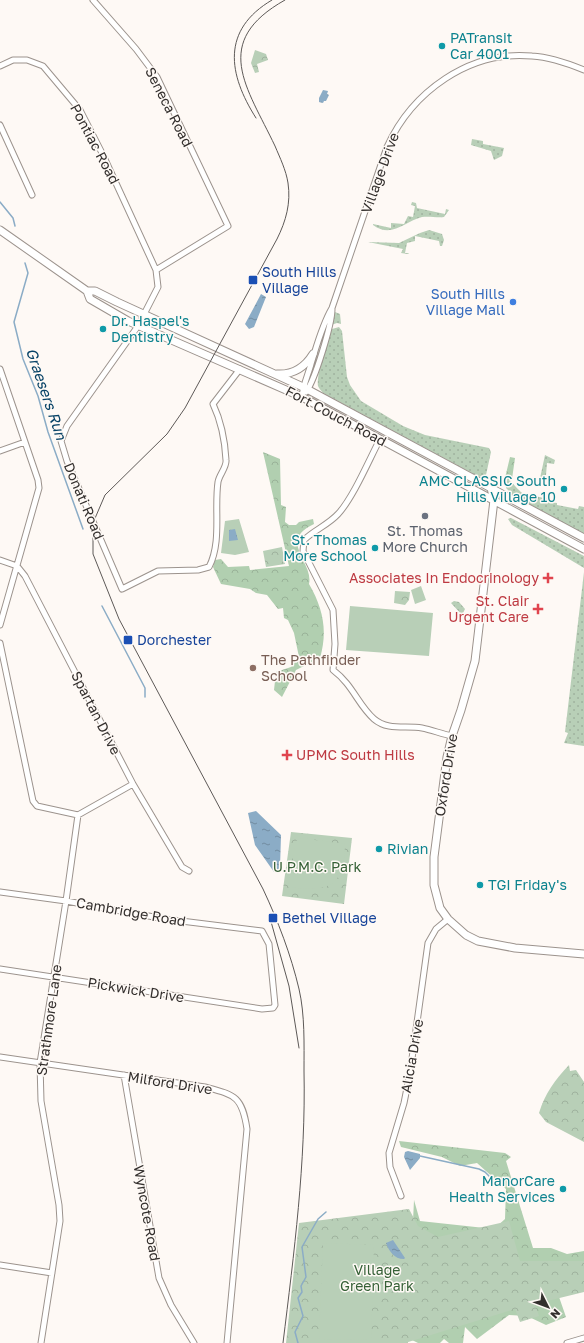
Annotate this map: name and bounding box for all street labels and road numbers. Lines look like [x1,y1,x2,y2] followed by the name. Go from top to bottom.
[142,64,197,149] street label: Seneca Road
[67,101,124,187] street label: Pontiac Road
[357,130,402,216] street label: Village Drive
[283,382,390,449] street label: Fort Couch Road
[61,460,108,542] street label: Donati Road
[68,668,125,757] street label: Spartan Drive
[431,732,460,817] street label: Oxford Drive
[75,894,187,929] street label: Cambridge Road
[32,963,65,1077] street label: Strathmore Lane
[87,973,186,1006] street label: Pickwick Drive
[397,1018,426,1094] street label: Alicia Drive
[127,1067,214,1098] street label: Milford Drive
[131,1163,164,1262] street label: Wyncote Road

